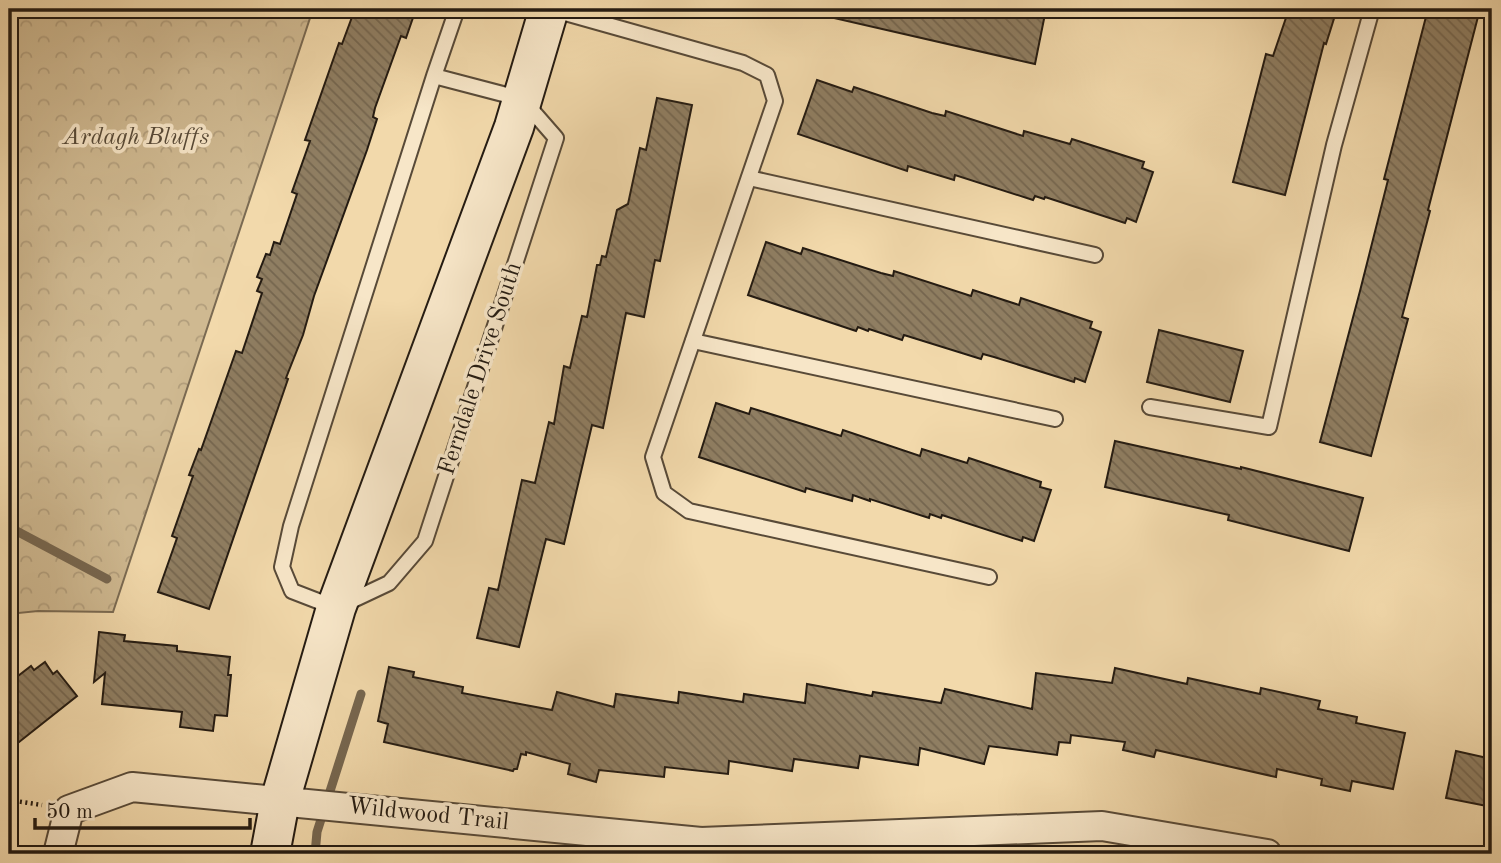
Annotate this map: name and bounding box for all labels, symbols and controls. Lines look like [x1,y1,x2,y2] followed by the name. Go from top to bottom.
[61,126,209,150] park label: Ardagh Bluffs
[435,260,527,478] street label: Ferndale Drive South
[35,786,250,830] scale bar
[346,795,510,835] street label: Wildwood Trail
[46,802,93,823] text: 50 m

